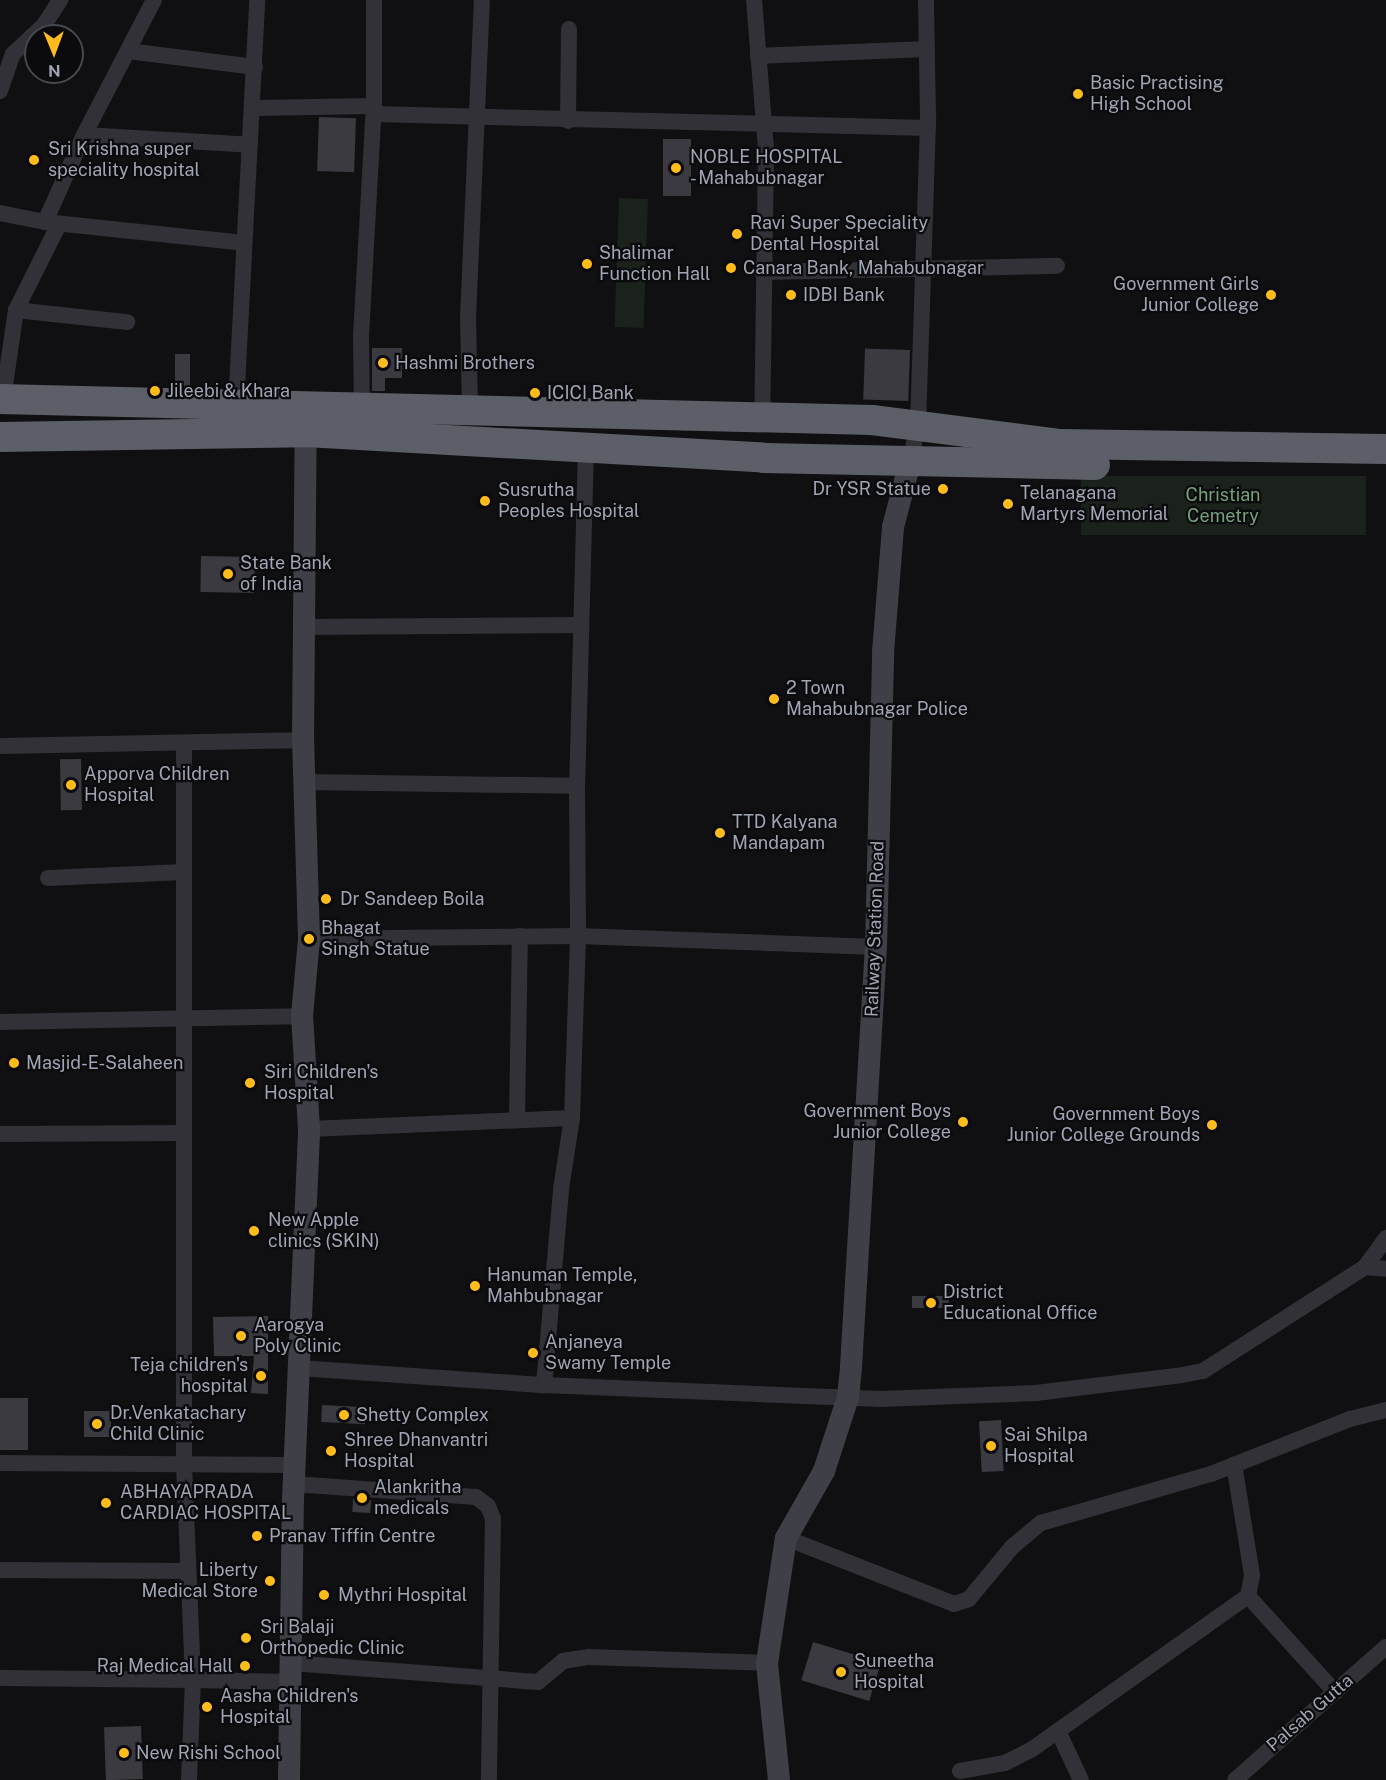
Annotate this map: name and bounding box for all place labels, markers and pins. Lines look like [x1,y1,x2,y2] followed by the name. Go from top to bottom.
[1090,73,1224,116] place label: Basic Practising High School
[1071,87,1085,101] marker: Basic Practising High School
[48,139,200,182] place label: Sri Krishna super speciality hospital
[690,147,843,190] place label: NOBLE HOSPITAL - Mahabubnagar
[25,151,43,169] marker: Sri Krishna super speciality hospital
[667,159,685,177] marker: NOBLE HOSPITAL - Mahabubnagar
[750,213,928,256] place label: Ravi Super Speciality Dental Hospital
[728,225,746,243] marker: Ravi Super Speciality Dental Hospital
[599,243,711,286] place label: Shalimar Function Hall
[580,257,594,271] marker: Shalimar Function Hall
[743,257,984,279] place label: Canara Bank, Mahabubnagar
[724,261,738,275] marker: Canara Bank, Mahabubnagar
[1113,274,1259,316] place label: Government Girls Junior College
[803,284,885,306] place label: IDBI Bank
[784,288,798,302] marker: IDBI Bank
[1264,288,1278,302] marker: Government Girls Junior College
[395,352,535,374] place label: Hashmi Brothers
[376,356,390,370] marker: Hashmi Brothers
[167,380,290,402] place label: Jileebi & Khara
[547,382,634,404] place label: ICICI Bank
[148,384,162,398] marker: Jileebi & Khara
[528,386,542,400] marker: ICICI Bank
[813,478,931,500] place label: Dr YSR Statue
[498,480,639,522] place label: Susrutha Peoples Hospital
[936,482,950,496] marker: Dr YSR Statue
[1020,483,1168,526] place label: Telanagana Martyrs Memorial
[476,492,494,510] marker: Susrutha Peoples Hospital
[1001,497,1015,511] marker: Telanagana Martyrs Memorial
[240,553,332,596] place label: State Bank of India
[221,567,235,581] marker: State Bank of India
[786,678,968,720] place label: 2 Town Mahabubnagar Police
[767,692,781,706] marker: 2 Town Mahabubnagar Police
[84,764,230,806] place label: Apporva Children Hospital
[62,776,80,794] marker: Apporva Children Hospital
[732,812,838,854] place label: TTD Kalyana Mandapam
[713,826,727,840] marker: TTD Kalyana Mandapam
[340,888,485,910] place label: Dr Sandeep Boila
[317,890,335,908] marker: Dr Sandeep Boila
[321,918,430,960] place label: Bhagat Singh Statue
[302,932,316,946] marker: Bhagat Singh Statue
[26,1052,183,1074] place label: Masjid-E-Salaheen
[7,1056,21,1070] marker: Masjid-E-Salaheen
[264,1062,378,1104] place label: Siri Children's Hospital
[241,1074,259,1092] marker: Siri Children's Hospital
[803,1101,951,1144] place label: Government Boys Junior College
[1007,1104,1200,1146] place label: Government Boys Junior College Grounds
[956,1115,970,1129] marker: Government Boys Junior College
[1205,1118,1219,1132] marker: Government Boys Junior College Grounds
[268,1210,380,1252] place label: New Apple clinics (SKIN)
[245,1222,263,1240] marker: New Apple clinics (SKIN)
[487,1265,637,1308] place label: Hanuman Temple, Mahbubnagar
[468,1279,482,1293] marker: Hanuman Temple, Mahbubnagar
[943,1282,1098,1324] place label: District Educational Office
[924,1296,938,1310] marker: District Educational Office
[254,1315,342,1358] place label: Aarogya Poly Clinic
[232,1327,250,1345] marker: Aarogya Poly Clinic
[545,1332,671,1374] place label: Anjaneya Swamy Temple
[526,1346,540,1360] marker: Anjaneya Swamy Temple
[130,1355,248,1398] place label: Teja children's hospital
[252,1367,270,1385] marker: Teja children's hospital
[110,1403,246,1446] place label: Dr.Venkatachary Child Clinic
[356,1404,489,1426] place label: Shetty Complex
[337,1408,351,1422] marker: Shetty Complex
[88,1415,106,1433] marker: Dr.Venkatachary Child Clinic
[1004,1425,1088,1468] place label: Sai Shilpa Hospital
[344,1430,488,1472] place label: Shree Dhanvantri Hospital
[982,1437,1000,1455] marker: Sai Shilpa Hospital
[322,1442,340,1460] marker: Shree Dhanvantri Hospital
[374,1477,461,1520] place label: Alankritha medicals
[120,1482,291,1524] place label: ABHAYAPRADA CARDIAC HOSPITAL
[355,1491,369,1505] marker: Alankritha medicals
[97,1494,115,1512] marker: ABHAYAPRADA CARDIAC HOSPITAL
[269,1525,435,1547] place label: Pranav Tiffin Centre
[250,1529,264,1543] marker: Pranav Tiffin Centre
[142,1560,258,1602] place label: Liberty Medical Store
[263,1574,277,1588] marker: Liberty Medical Store
[338,1584,467,1606] place label: Mythri Hospital
[315,1586,333,1604] marker: Mythri Hospital
[260,1617,405,1660] place label: Sri Balaji Orthopedic Clinic
[237,1629,255,1647] marker: Sri Balaji Orthopedic Clinic
[854,1651,934,1694] place label: Suneetha Hospital
[97,1655,233,1677] place label: Raj Medical Hall
[238,1659,252,1673] marker: Raj Medical Hall
[832,1663,850,1681] marker: Suneetha Hospital
[220,1686,358,1728] place label: Aasha Children's Hospital
[198,1698,216,1716] marker: Aasha Children's Hospital
[136,1742,281,1764] place label: New Rishi School
[117,1746,131,1760] marker: New Rishi School

